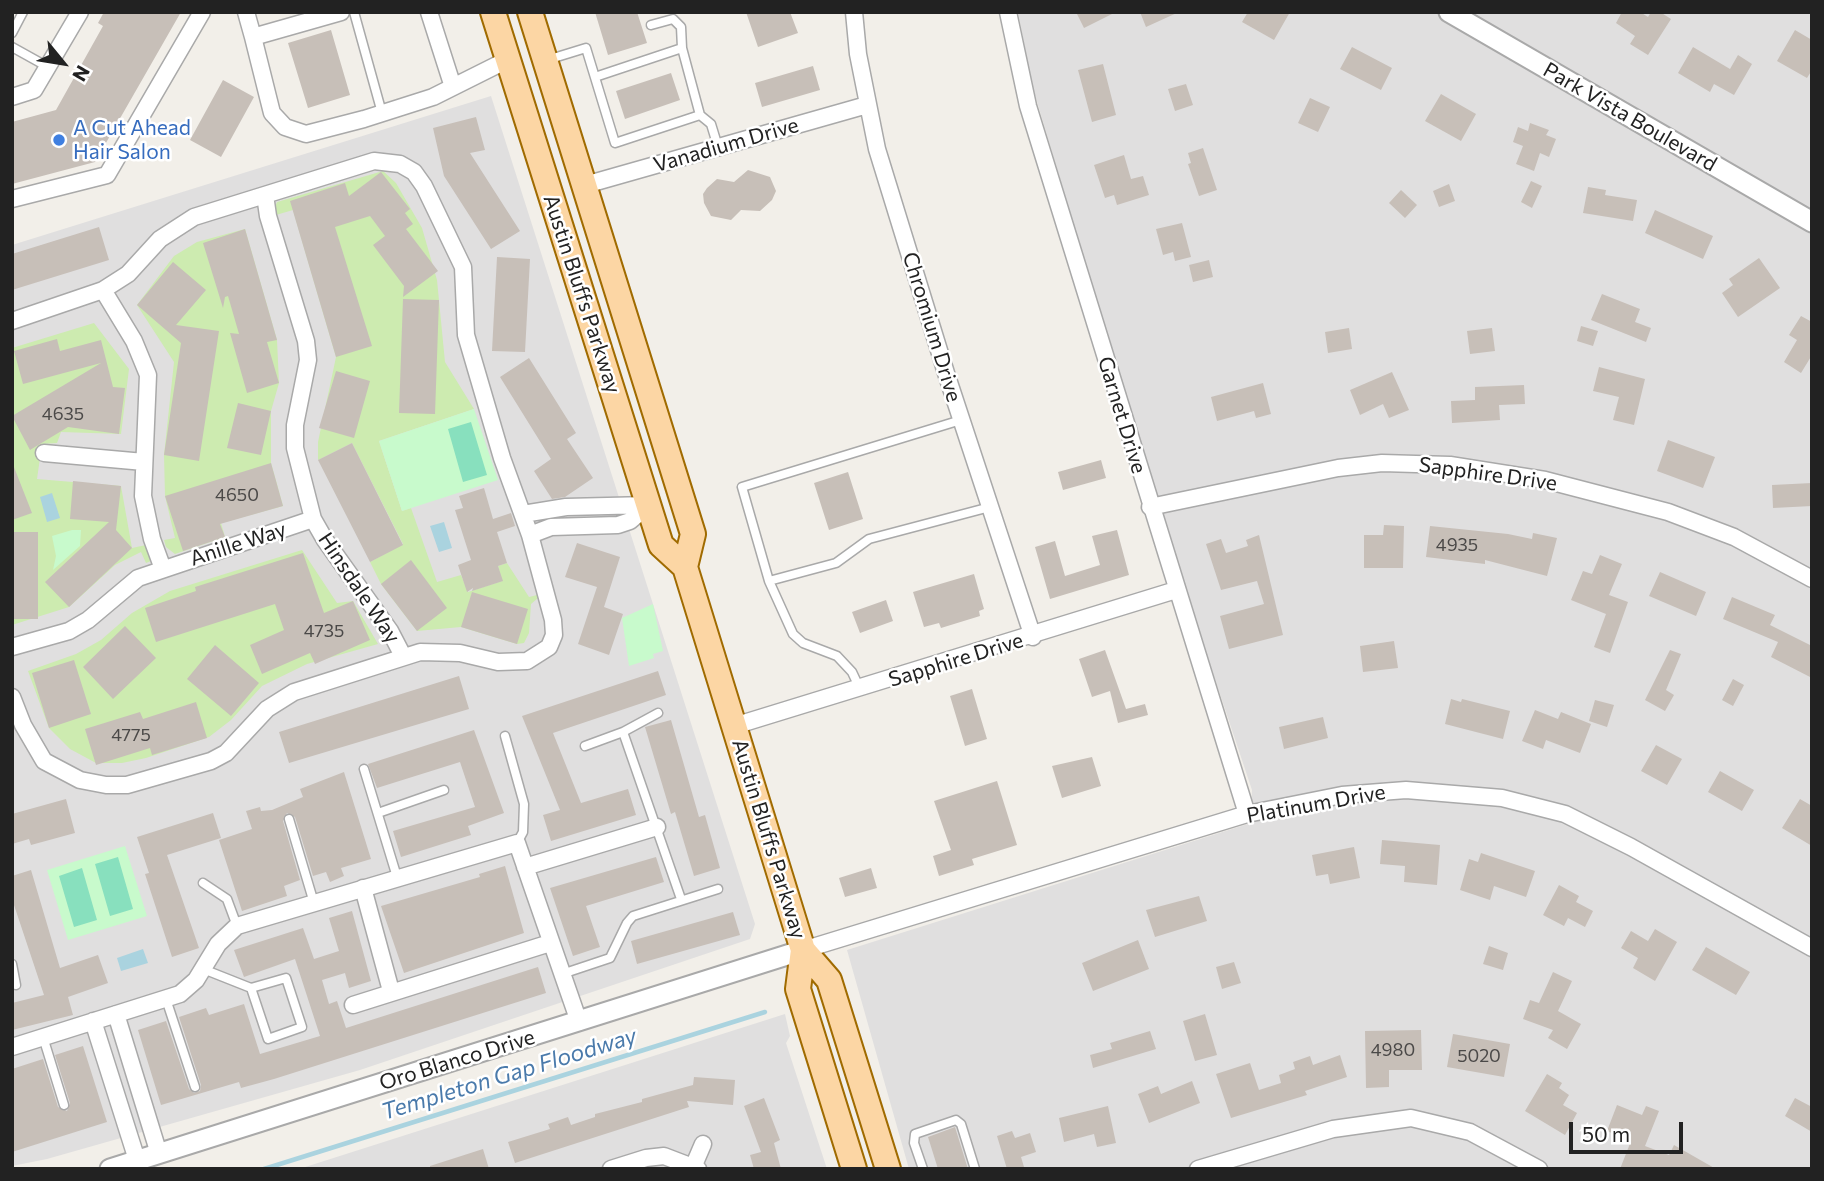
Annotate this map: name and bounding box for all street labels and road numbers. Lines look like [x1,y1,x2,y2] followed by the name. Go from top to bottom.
[1539,57,1721,177] street label: Park Vista Boulevard
[651,112,801,178] street label: Vanadium Drive
[538,191,626,397] street label: Austin Bluffs Parkway
[897,249,967,405] street label: Chromium Drive
[1092,353,1152,477] street label: Garnet Drive
[1417,452,1559,496] street label: Sapphire Drive
[187,517,289,571] street label: Anille Way
[313,528,405,648] street label: Hinsdale Way
[886,628,1026,692] street label: Sapphire Drive
[727,736,811,942] street label: Austin Bluffs Parkway
[1245,779,1387,829] street label: Platinum Drive
[376,1024,538,1096] street label: Oro Blanco Drive

